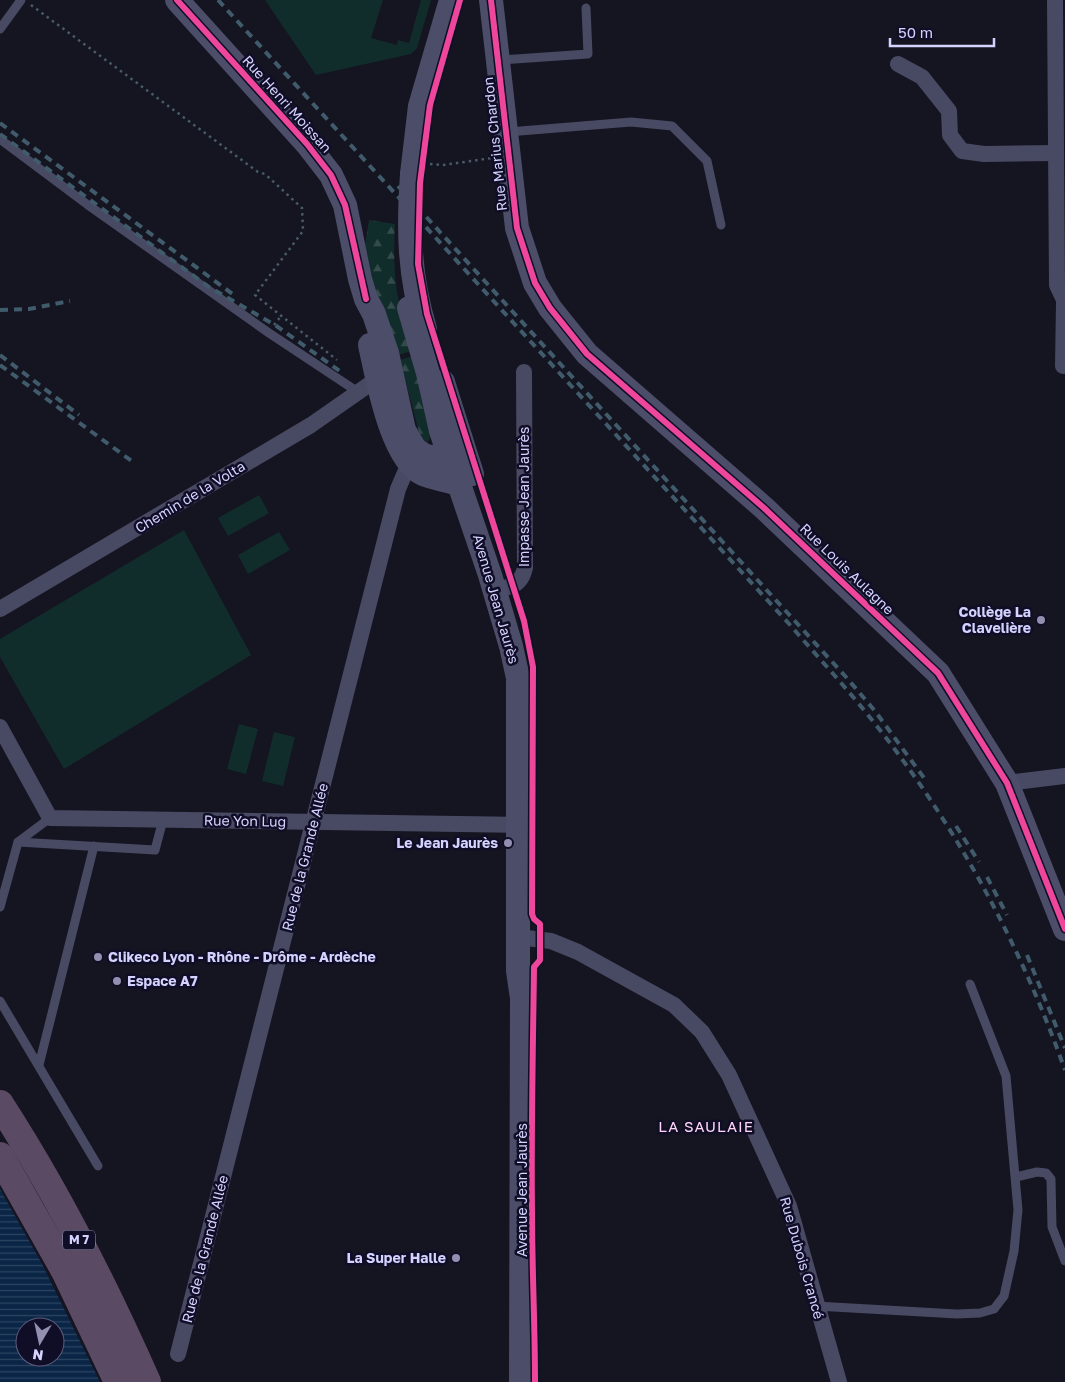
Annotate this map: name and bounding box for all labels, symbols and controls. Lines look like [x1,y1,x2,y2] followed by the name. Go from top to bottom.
[890,15,994,47] scale bar
[898,23,933,41] text: 50 m
[239,52,335,156] street label: Rue Henri Moissan
[479,76,510,212] street label: Rue Marius Chardon
[515,427,532,567] street label: Impasse Jean Jaurès
[132,457,248,536] street label: Chemin de la Volta
[797,519,898,618] street label: Rue Louis Aulagne
[470,532,523,666] street label: Avenue Jean Jaurès
[958,603,1031,636] place label: Collège La Clavelière
[1035,614,1047,626] marker: Collège La Clavelière
[278,781,331,932] street label: Rue de la Grande Allée
[204,811,286,830] street label: Rue Yon Lug
[396,834,498,851] place label: Le Jean Jaurès
[502,837,514,849] marker: Le Jean Jaurès
[108,948,376,965] place label: Clikeco Lyon - Rhône - Drôme - Ardèche
[92,951,104,963] marker: Clikeco Lyon - Rhône - Drôme - Ardèche
[127,972,198,989] place label: Espace A7
[111,975,123,987] marker: Espace A7
[658,1117,754,1135] district label: LA SAULAIE
[513,1123,530,1257] street label: Avenue Jean Jaurès
[178,1173,231,1324] street label: Rue de la Grande Allée
[777,1195,828,1321] street label: Rue Dubois Crancé
[63,1230,95,1250] road number: M 7
[346,1249,446,1266] place label: La Super Halle
[450,1252,462,1264] marker: La Super Halle
[15,1317,65,1367] north arrow
[31,1346,44,1365] text: N

